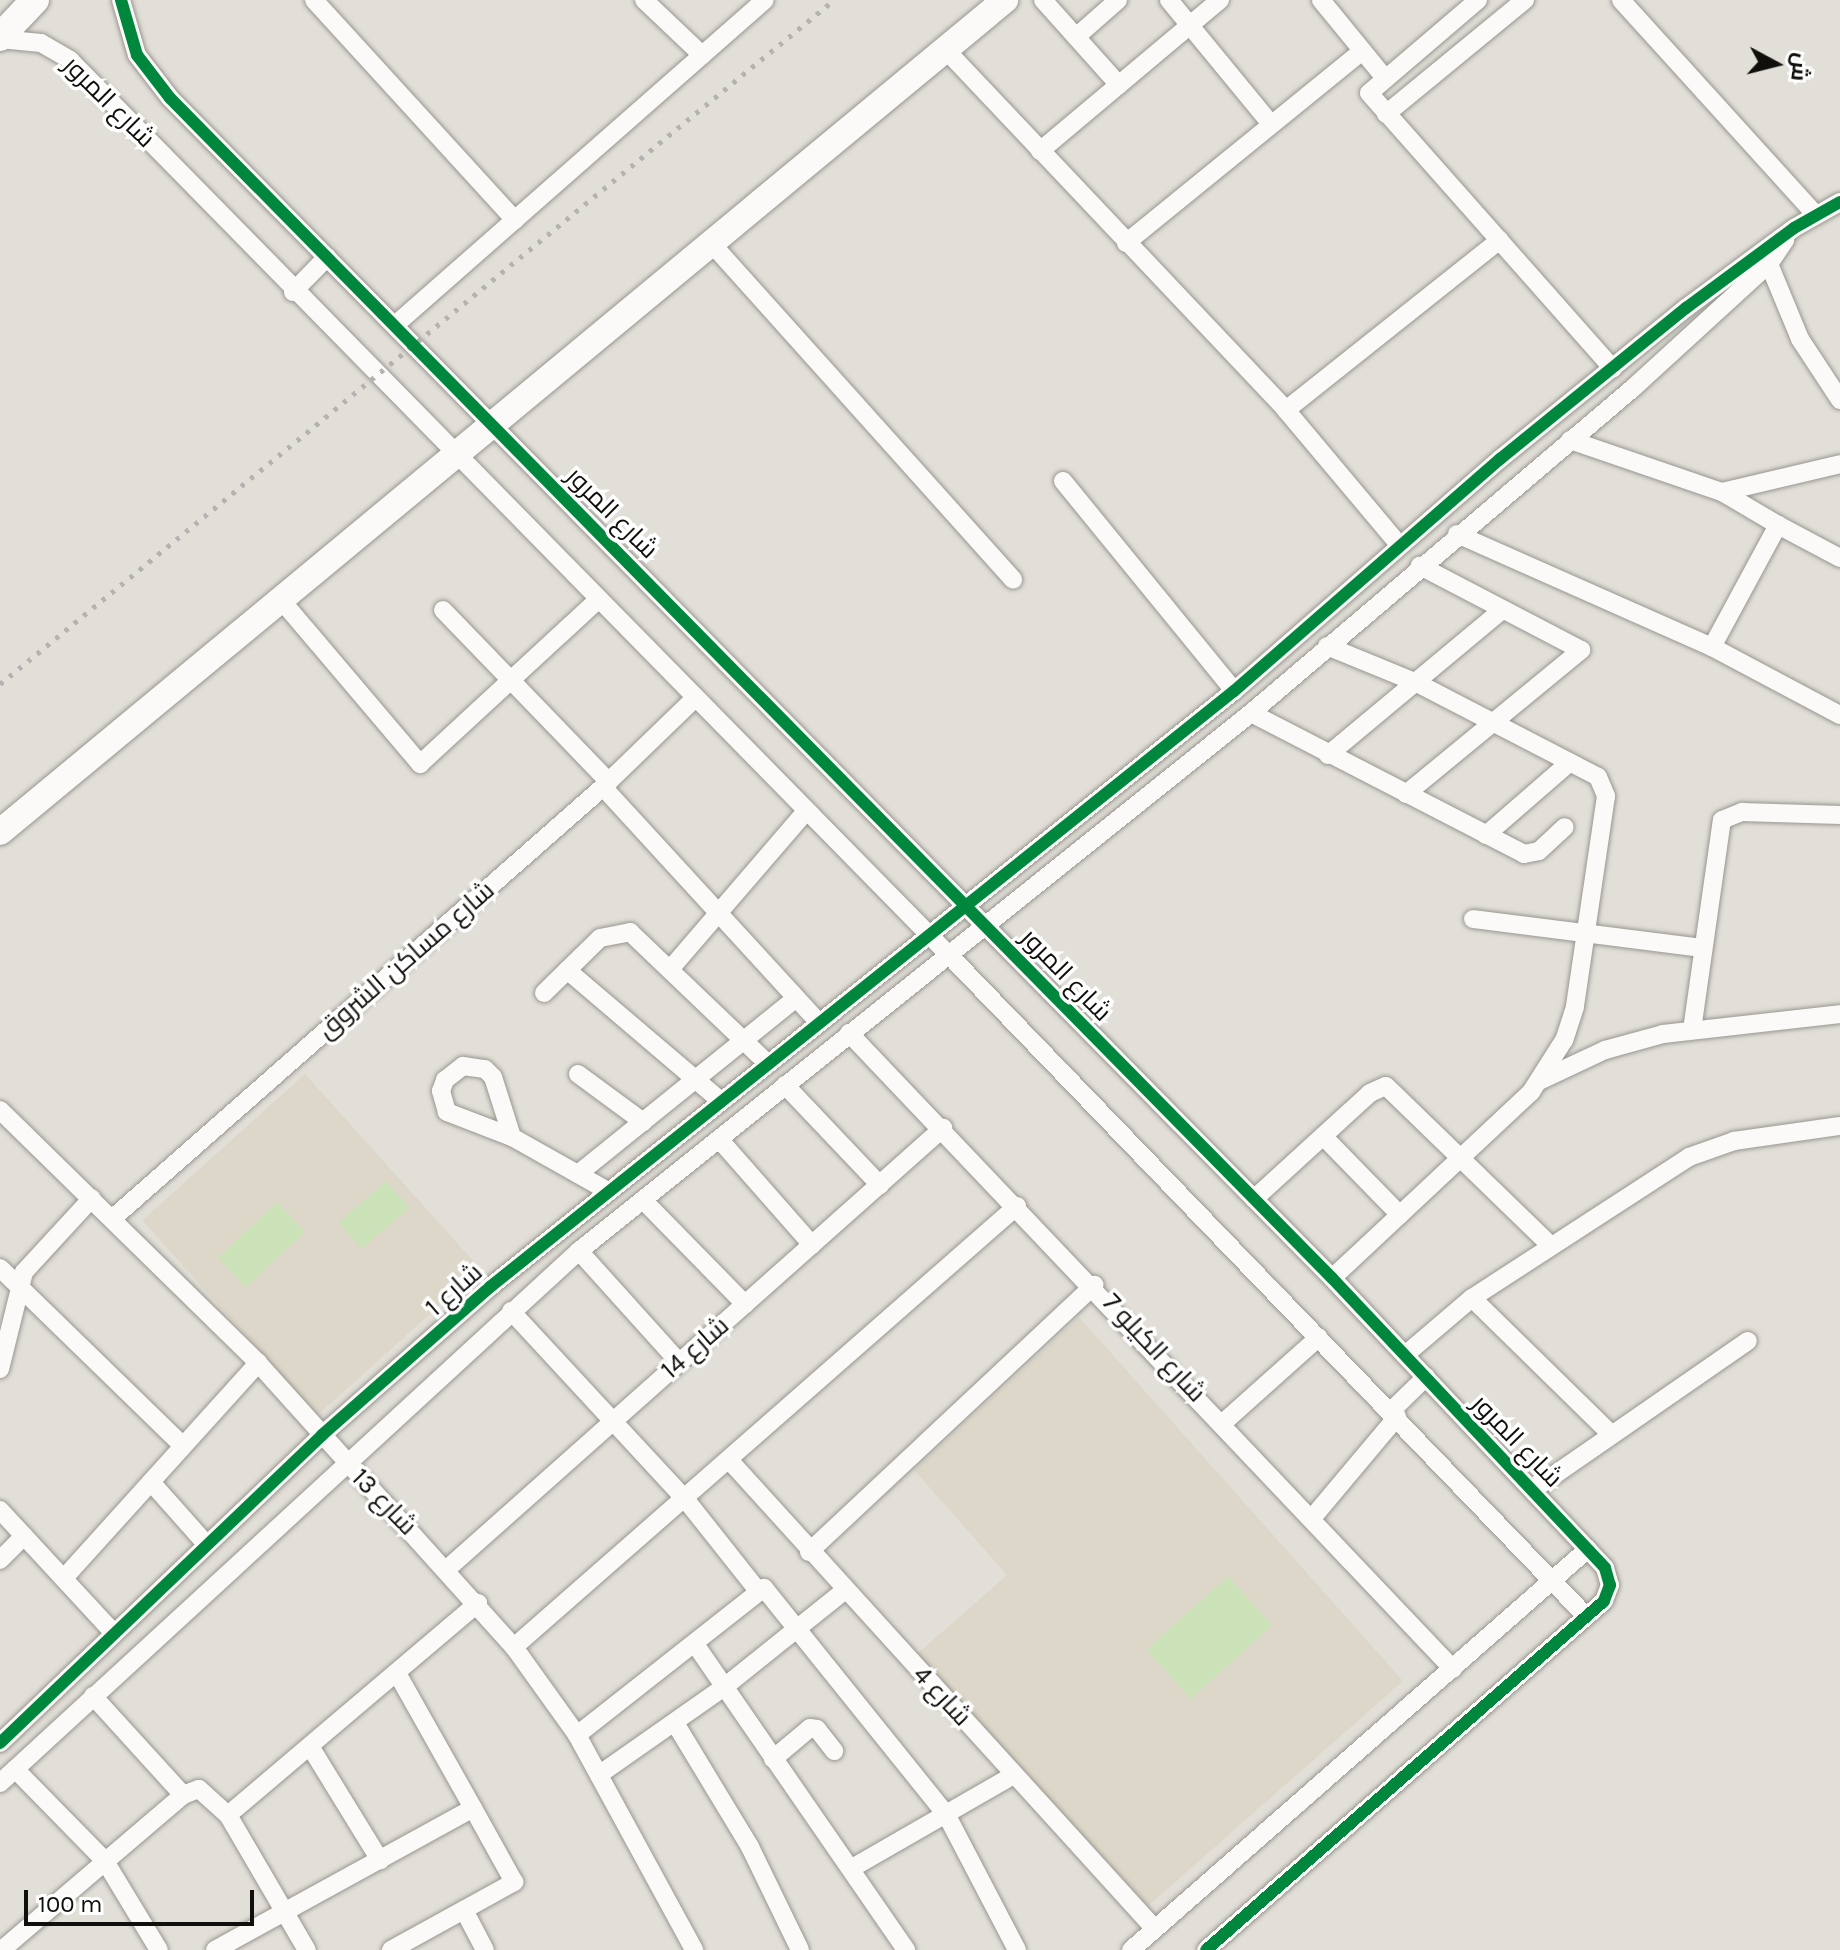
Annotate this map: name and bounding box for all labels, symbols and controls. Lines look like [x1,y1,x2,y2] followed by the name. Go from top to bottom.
[1736,24,1816,104] north arrow
[57,50,161,154] street label: شارع المرور
[1785,51,1814,83] text: ش
[560,461,664,565] street label: شارع المرور
[311,875,501,1045] street label: شارع مساكن الشروق
[1014,922,1118,1028] street label: شارع المرور
[419,1257,489,1323] street label: شارع 1
[1096,1287,1212,1409] street label: شارع الكيلو 7
[655,1310,735,1386] street label: شارع 14
[1465,1388,1569,1494] street label: شارع المرور
[345,1462,423,1542] street label: شارع 13
[906,1659,978,1733] street label: شارع 4
[28,1874,258,1924] scale bar
[38,1890,103,1918] text: 100 m

